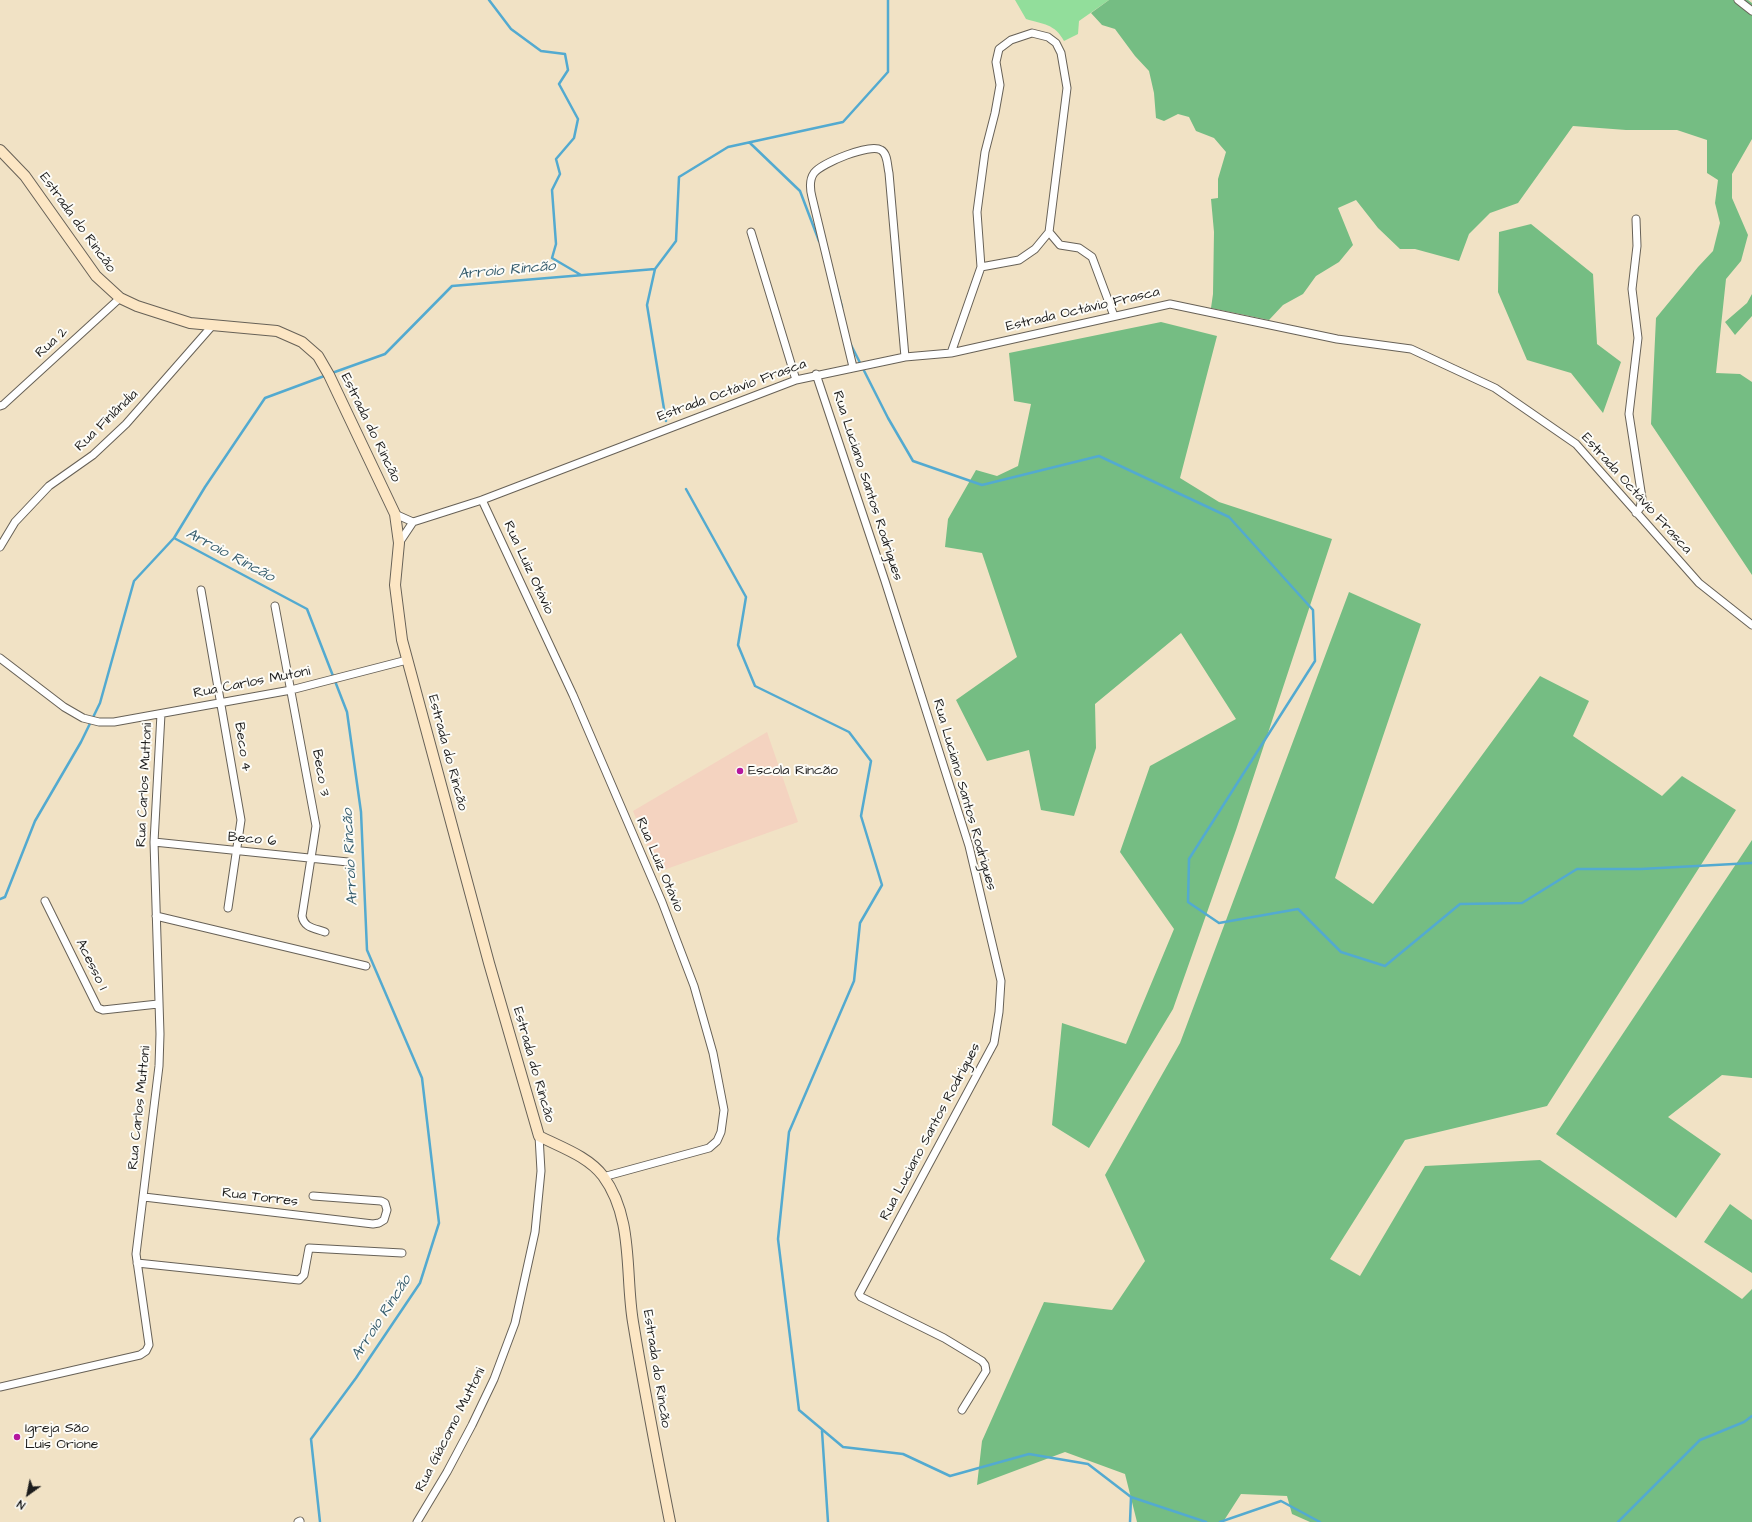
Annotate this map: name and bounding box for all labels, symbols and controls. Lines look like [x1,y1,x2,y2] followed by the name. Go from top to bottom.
[35,170,119,276] street label: Estrada do Rincão
[458,258,556,284] water label: Arroio Rincão
[1005,284,1161,336] street label: Estrada Octávio Frasca
[32,324,72,362] street label: Rua 2
[655,356,809,426] street label: Estrada Octávio Frasca
[336,371,404,485] street label: Estrada do Rincão
[72,387,142,455] street label: Rua Finlândia
[828,389,906,583] street label: Rua Luciano Santos Rodrigues
[1577,430,1695,558] street label: Estrada Octávio Frasca
[499,519,557,617] street label: Rua Luiz Otávio
[183,525,277,587] water label: Arroio Rincão
[192,663,312,703] street label: Rua Carlos Mutoni
[423,693,471,813] street label: Estrada do Rincão
[929,697,999,893] street label: Rua Luciano Santos Rodrigues
[230,721,254,773] street label: Beco 4
[133,723,157,847] street label: Rua Carlos Muttoni
[308,748,332,798] street label: Beco 3
[748,763,838,779] place label: Escola Rincão
[735,766,745,776] marker: Escola Rincão
[339,808,363,906] water label: Arroio Rincão
[632,815,686,915] street label: Rua Luiz Otávio
[227,830,277,850] street label: Beco 6
[71,937,111,993] street label: Acesso 1
[508,1005,558,1125] street label: Estrada do Rincão
[877,1041,985,1223] street label: Rua Luciano Santos Rodrigues
[125,1045,155,1171] street label: Rua Carlos Muttoni
[221,1185,299,1211] street label: Rua Torres
[348,1272,416,1364] water label: Arroio Rincão
[638,1309,674,1429] street label: Estrada do Rincão
[412,1365,490,1495] street label: Rua Giácomo Muttoni
[25,1421,98,1454] place label: Igreja São Luis Orione
[12,1432,22,1442] marker: Igreja São Luis Orione
[8,1474,48,1514] north arrow
[14,1496,28,1513] text: N

